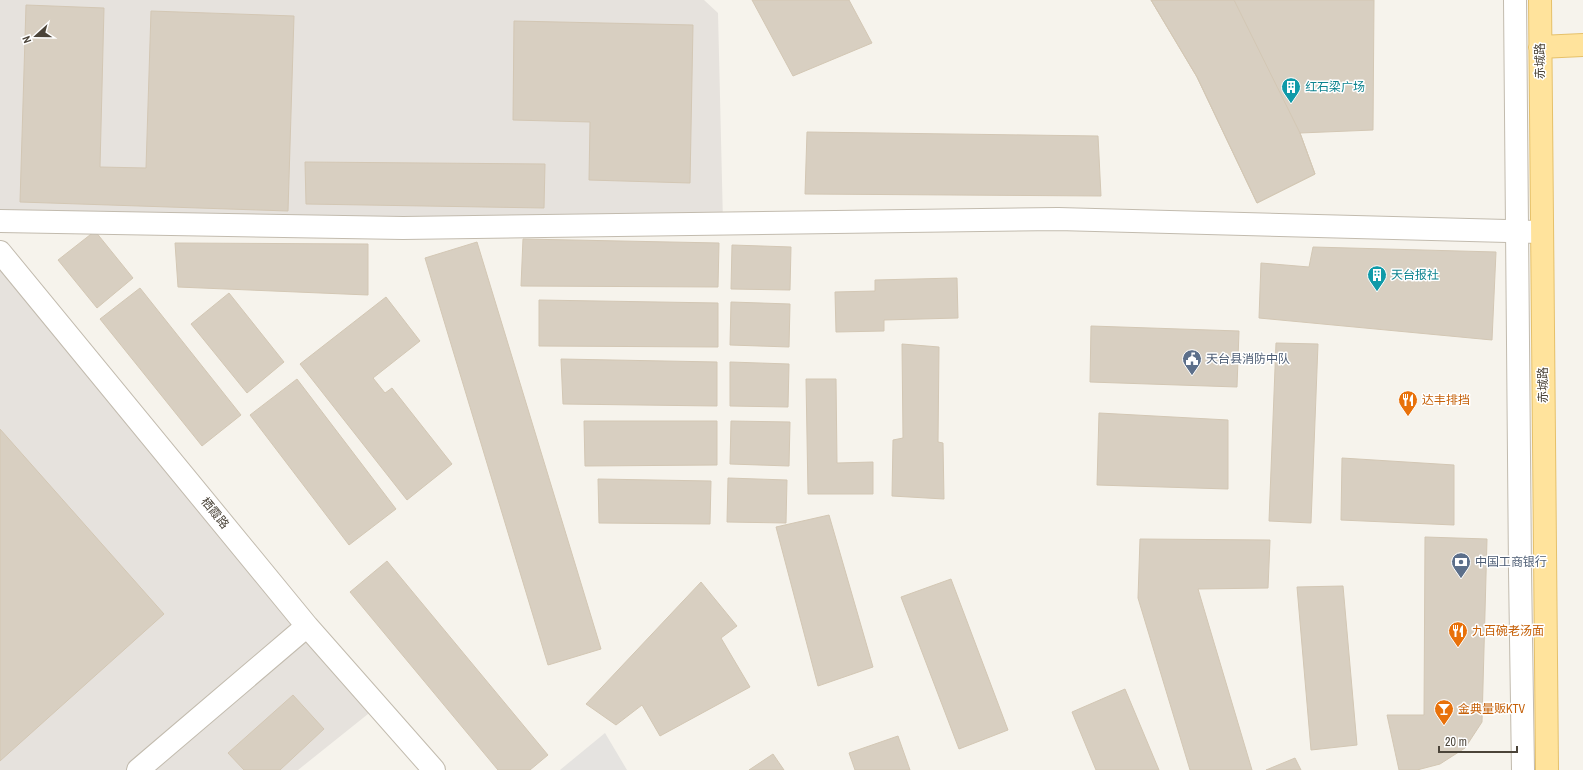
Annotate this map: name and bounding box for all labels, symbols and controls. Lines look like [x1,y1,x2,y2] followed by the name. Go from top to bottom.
[16,16,56,56] north arrow
[19,34,34,45] text: N
[1532,43,1548,79] street label: 赤城路
[1280,76,1302,104] building icon: 红石梁广场
[1305,79,1365,95] place label: 红石梁广场
[1366,264,1388,292] building icon: 天台报社
[1391,267,1439,283] place label: 天台报社
[1181,348,1203,376] public building icon: 天台县消防中队
[1206,351,1290,367] place label: 天台县消防中队
[1535,367,1551,403] street label: 赤城路
[1397,389,1419,417] restaurant icon: 达丰排挡
[1422,392,1470,408] place label: 达丰排挡
[197,494,233,532] street label: 栖霞路
[1450,551,1472,579] bank icon: 中国工商银行
[1475,554,1547,570] place label: 中国工商银行
[1447,620,1469,648] restaurant icon: 九百碗老汤面
[1472,623,1544,639] place label: 九百碗老汤面
[1433,698,1455,726] bar icon: 金典量贩KTV
[1458,701,1526,717] place label: 金典量贩KTV
[1439,728,1517,754] scale bar
[1445,734,1467,750] text: 20 m

